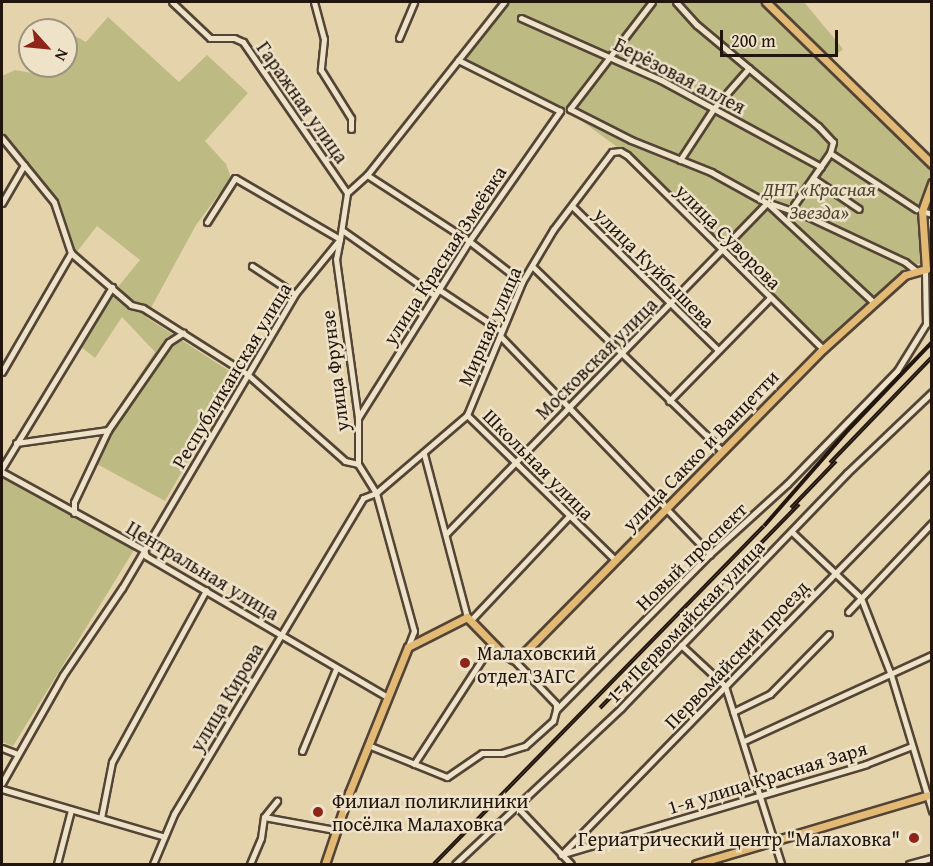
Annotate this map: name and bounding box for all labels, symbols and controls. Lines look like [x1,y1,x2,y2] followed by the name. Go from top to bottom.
[18,18,78,78] north arrow
[723,18,842,56] scale bar
[731,27,776,54] text: 200 m
[610,31,750,119] street label: Берёзовая аллея
[252,36,354,168] street label: Гаражная улица
[49,45,75,65] text: N
[377,161,511,349] street label: улица Красная Змеёвка
[762,176,876,223] park label: ДНТ «Красная Звезда»
[671,178,787,294] street label: улица Суворова
[590,202,720,332] street label: улица Куйбышева
[452,263,526,389] street label: Мирная улица
[166,278,296,472] street label: Республиканская улица
[530,292,662,424] street label: Московская улица
[315,309,353,433] street label: улица Фрунзе
[617,364,783,536] street label: улица Сакко и Ванцетти
[478,403,600,525] street label: Школьная улица
[630,497,752,615] street label: Новый проспект
[122,515,284,625] street label: Центральная улица
[601,535,769,707] street label: 1-я Первомайская улица
[659,575,813,733] street label: Первомайский проезд
[184,638,268,756] street label: улица Кирова
[477,640,596,687] place label: Малаховский отдел ЗАГС
[458,656,472,670] marker: Малаховский отдел ЗАГС
[664,735,870,819] street label: 1-я улица Красная Заря
[332,789,528,836] place label: Филиал поликлиники посёлка Малаховка
[309,803,327,821] marker: Филиал поликлиники посёлка Малаховка
[578,826,900,850] place label: Гериатрический центр "Малаховка"
[905,829,923,847] marker: Гериатрический центр "Малаховка"

